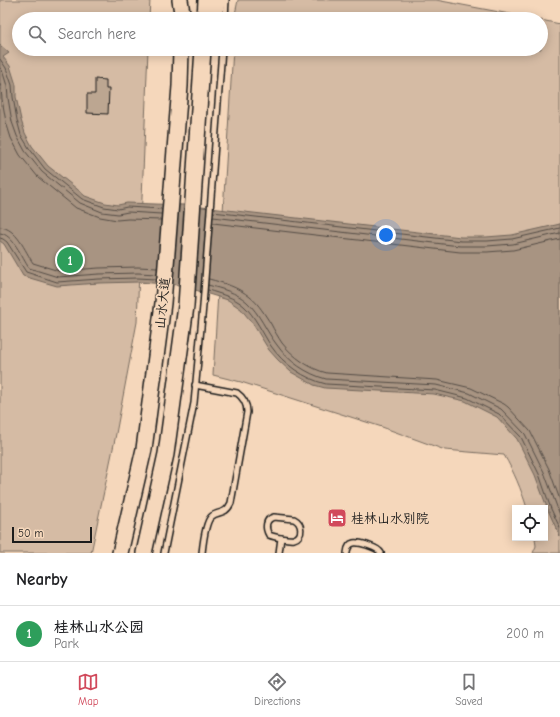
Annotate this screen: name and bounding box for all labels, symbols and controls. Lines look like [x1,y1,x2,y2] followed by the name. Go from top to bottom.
[12,12,548,56] search box
[26,23,48,45] icon: search
[58,25,136,43] text: Search here
[376,225,396,245] your location
[57,245,83,275] pin: 1
[152,276,173,330] street label: 山水大道
[512,505,548,541] map controls
[512,505,548,541] button: locate
[326,507,348,529] hotel icon: 桂林山水别院
[351,511,429,526] place label: 桂林山水别院
[12,525,92,544] scale bar
[18,527,43,540] text: 50 m
[16,570,67,589] text: Nearby
[54,618,144,636] text: 桂林山水公园
[26,626,32,641] text: 1
[506,626,544,641] text: 200 m
[54,636,79,651] text: Park
[77,671,99,708] tab: Map
[254,671,301,708] tab: Directions
[455,671,483,708] tab: Saved

